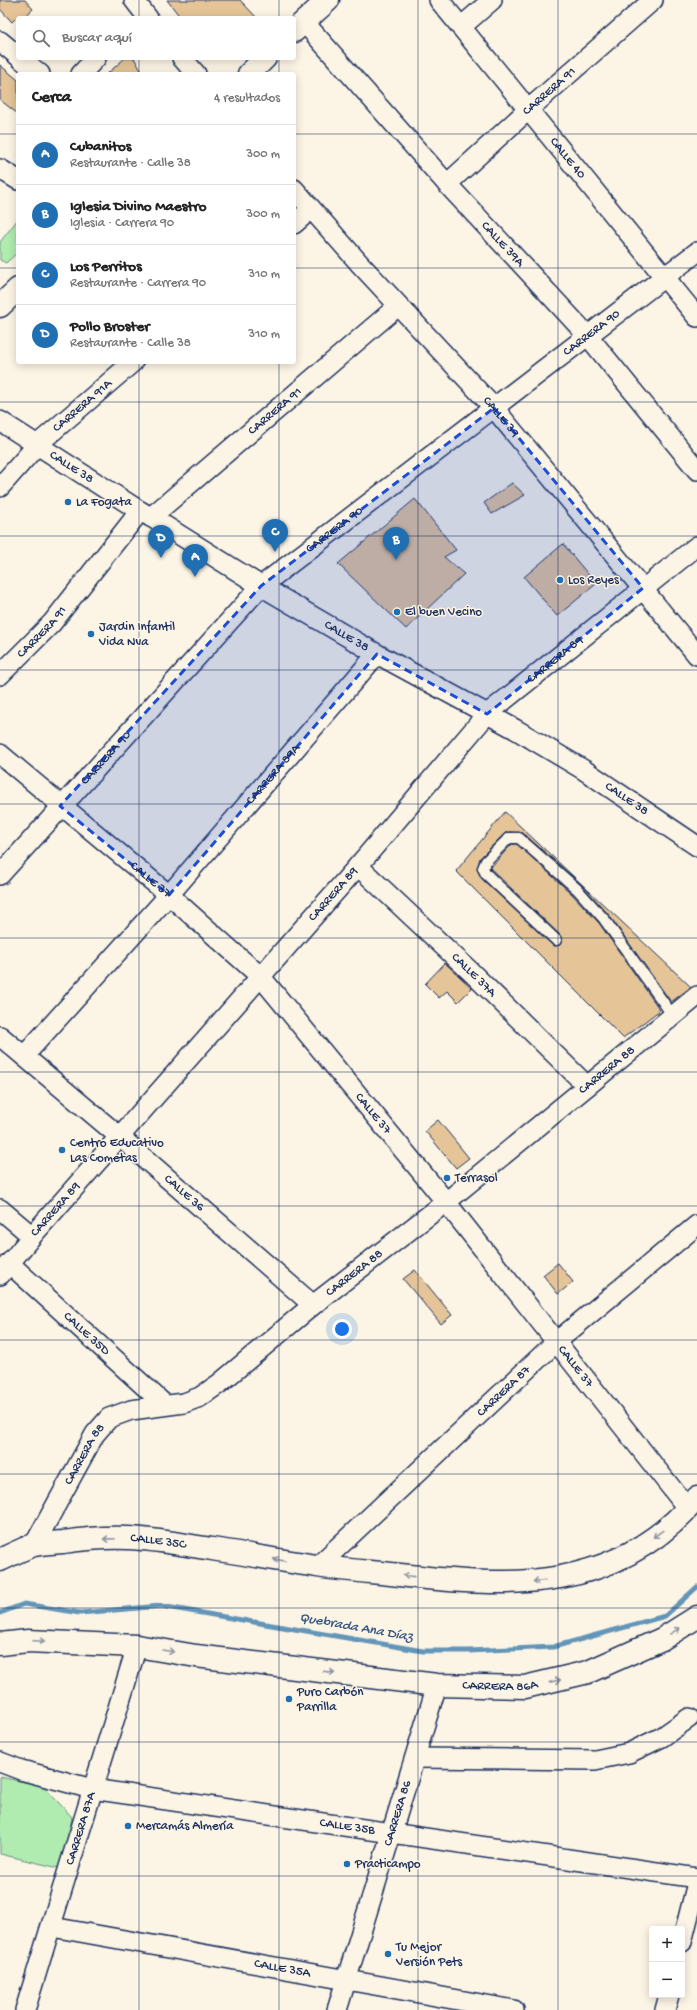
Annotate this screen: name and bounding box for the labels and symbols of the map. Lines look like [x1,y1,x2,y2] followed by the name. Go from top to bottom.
[519,64,579,119] street label: CARRERA 91
[546,134,589,182] street label: CALLE 40
[478,218,528,271] street label: CALLE 39A
[560,306,624,359] street label: CARRERA 90
[50,375,116,435] street label: CARRERA 91A
[245,384,305,438] street label: CARRERA 91
[480,393,523,441] street label: CALLE 39
[47,447,96,487] street label: CALLE 38
[76,495,132,510] place label: La Fogata
[63,497,73,507] marker: La Fogata
[303,503,367,556] street label: CARRERA 90
[262,519,288,552] pin: C
[148,525,174,558] pin: D
[383,527,409,560] pin: B
[182,544,208,577] pin: A
[568,573,620,588] place label: Los Reyes
[555,575,565,585] marker: Los Reyes
[14,603,70,661] street label: CARRERA 91
[405,605,482,620] place label: El buen Vecino
[392,607,402,617] marker: El buen Vecino
[321,617,372,655] street label: CALLE 38
[98,620,175,650] place label: Jardin Infantil Vida Nva
[86,629,96,639] marker: Jardin Infantil Vida Nva
[524,632,586,687] street label: CARRERA 89
[78,727,135,788] street label: CARRERA 90
[243,740,304,808] street label: CARRERA 89A
[602,779,651,819] street label: CALLE 38
[127,858,175,902] street label: CALLE 37
[305,863,361,925] street label: CARRERA 89
[448,950,500,1001] street label: CALLE 37A
[576,1043,638,1097] street label: CARRERA 88
[352,1090,395,1138] street label: CALLE 37
[70,1136,164,1166] place label: Centro Educativo Las Cometas
[57,1145,67,1155] marker: Centro Educativo Las Cometas
[161,1171,208,1215] street label: CALLE 36
[454,1171,498,1186] place label: Terrasol
[442,1173,452,1183] marker: Terrasol
[28,1179,84,1240] street label: CARRERA 89
[323,1246,386,1300] street label: CARRERA 88
[60,1309,113,1359] street label: CALLE 35D
[332,1319,352,1339] your location
[555,1343,597,1391] street label: CALLE 37
[474,1362,534,1420] street label: CARRERA 87
[61,1420,108,1487] street label: CARRERA 88
[653,1530,664,1538] one-way arrow
[130,1531,188,1552] street label: CALLE 35C
[103,1535,116,1542] one-way arrow
[273,1556,286,1564] one-way arrow
[403,1573,416,1580] one-way arrow
[533,1577,546,1585] one-way arrow
[298,1610,415,1646] water label: Quebrada Ana Díaz
[669,1627,680,1635] one-way arrow
[32,1638,45,1645] one-way arrow
[161,1647,174,1655] one-way arrow
[322,1668,335,1675] one-way arrow
[462,1676,541,1695] street label: CARRERA 86A
[548,1676,561,1684] one-way arrow
[296,1685,364,1715] place label: Puro Carbón Parrilla
[284,1694,294,1704] marker: Puro Carbón Parrilla
[380,1778,415,1848] street label: CARRERA 86
[63,1789,100,1867] street label: CARRERA 87A
[319,1815,376,1838] street label: CALLE 35B
[136,1819,234,1834] place label: Mercamás Almería
[123,1821,133,1831] marker: Mercamás Almería
[354,1857,421,1872] place label: Practicampo
[342,1859,352,1869] marker: Practicampo
[395,1940,463,1970] place label: Tu Mejor Versión Pets
[383,1949,393,1959] marker: Tu Mejor Versión Pets
[253,1956,313,1981] street label: CALLE 35A

